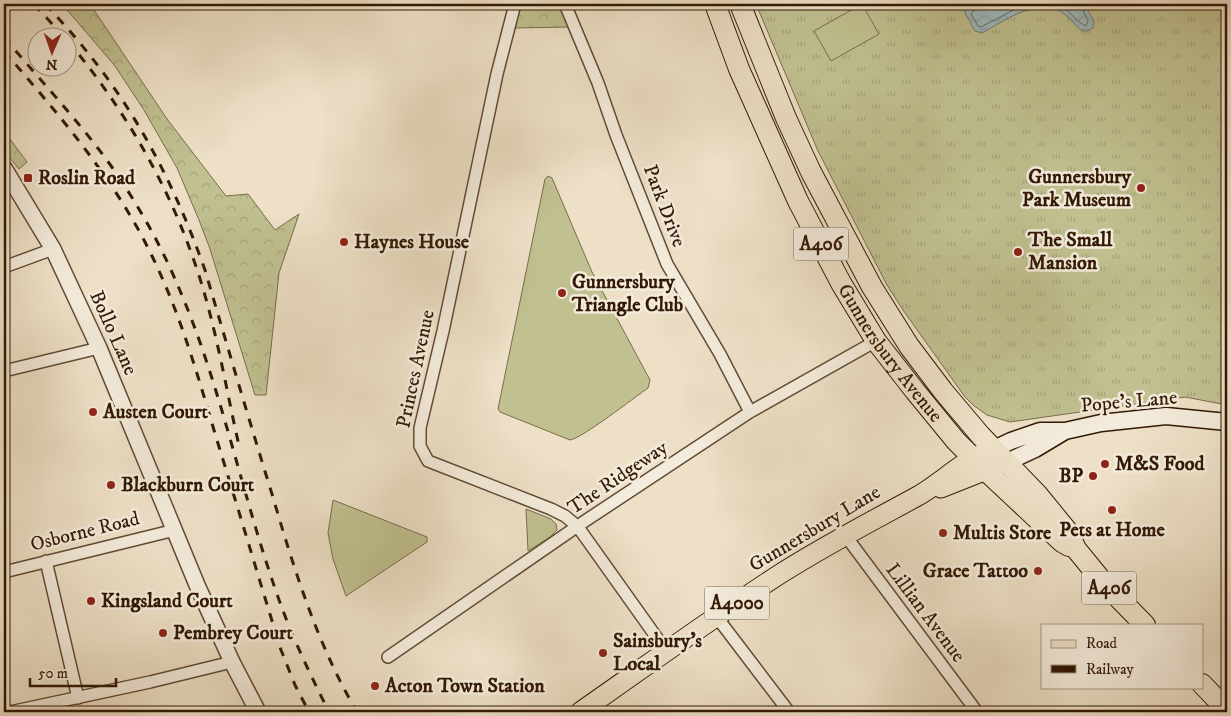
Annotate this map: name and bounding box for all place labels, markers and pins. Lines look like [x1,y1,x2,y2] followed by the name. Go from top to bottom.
[1022,165,1131,213] place label: Gunnersbury Park Museum
[38,166,136,191] place label: Roslin Road
[22,172,34,184] marker: Roslin Road
[1135,182,1147,194] marker: Gunnersbury Park Museum
[1027,228,1113,276] place label: The Small Mansion
[354,230,470,255] place label: Haynes House
[338,236,350,248] marker: Haynes House
[1012,246,1024,258] marker: The Small Mansion
[571,270,684,318] place label: Gunnersbury Triangle Club
[556,287,568,299] marker: Gunnersbury Triangle Club
[102,400,209,425] place label: Austen Court
[87,406,99,418] marker: Austen Court
[1115,452,1205,477] place label: M&S Food
[1099,458,1111,470] marker: M&S Food
[1059,464,1083,489] place label: BP
[1087,470,1099,482] marker: BP
[121,473,255,498] place label: Blackburn Court
[105,479,117,491] marker: Blackburn Court
[1106,504,1118,516] marker: Pets at Home
[1059,518,1166,543] place label: Pets at Home
[953,521,1052,546] place label: Multis Store
[937,527,949,539] marker: Multis Store
[923,559,1028,584] place label: Grace Tattoo
[1032,565,1044,577] marker: Grace Tattoo
[101,589,233,614] place label: Kingsland Court
[85,595,97,607] marker: Kingsland Court
[173,621,293,646] place label: Pembrey Court
[157,627,169,639] marker: Pembrey Court
[613,629,702,677] place label: Sainsbury's Local
[597,647,609,659] marker: Sainsbury's Local
[384,674,545,699] place label: Acton Town Station
[369,680,381,692] marker: Acton Town Station

